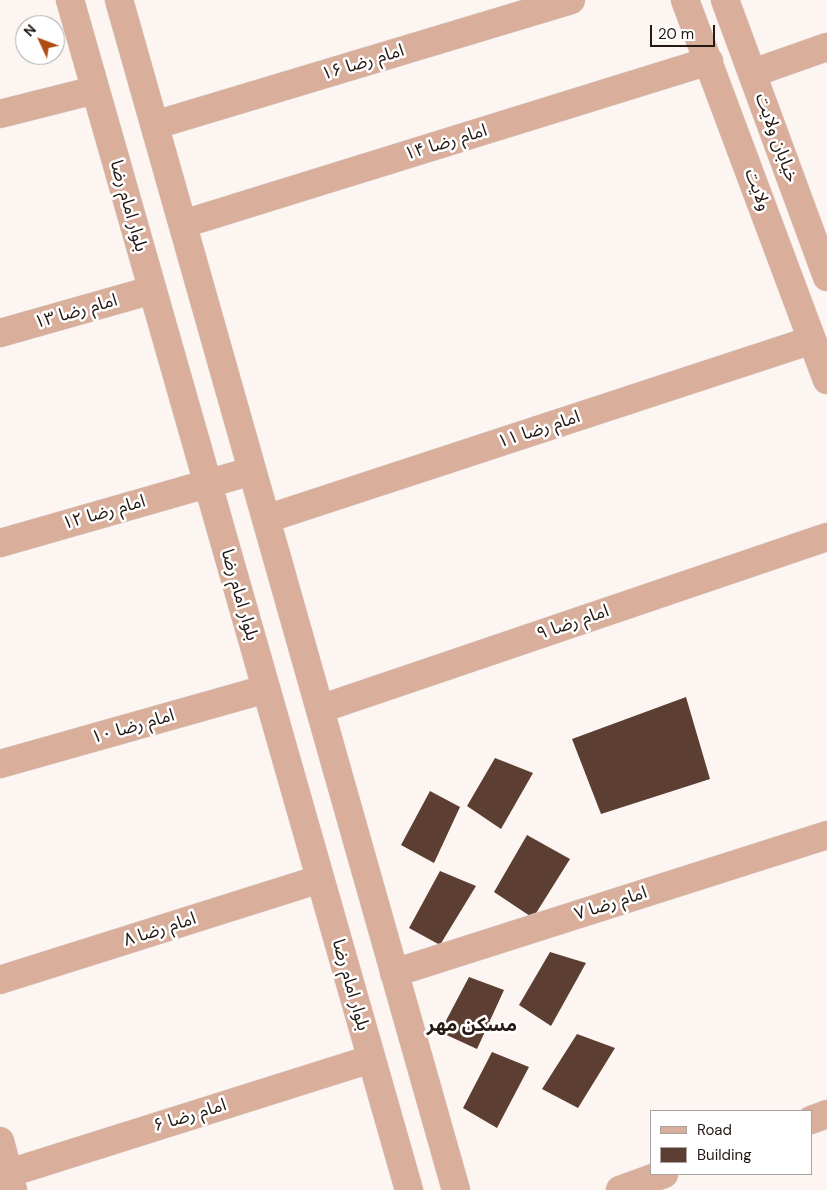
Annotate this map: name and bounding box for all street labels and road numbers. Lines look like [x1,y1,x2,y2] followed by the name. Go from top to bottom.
[319,40,407,86] street label: امام رضا ۱۶
[750,90,802,186] street label: خیابان ولایت
[402,120,490,166] street label: امام رضا ۱۴
[105,158,151,254] street label: بلوار امام رضا
[739,166,775,214] street label: ولایت
[32,290,120,334] street label: امام رضا ۱۳
[495,407,583,453] street label: امام رضا ۱۱
[60,491,148,535] street label: امام رضا ۱۲
[216,547,262,643] street label: بلوار امام رضا
[534,601,612,645] street label: امام رضا ۹
[89,705,177,749] street label: امام رضا ۱۰
[572,882,650,926] street label: امام رضا ۷
[121,908,199,952] street label: امام رضا ۸
[327,937,373,1033] street label: بلوار امام رضا
[151,1095,229,1137] street label: امام رضا ۶

